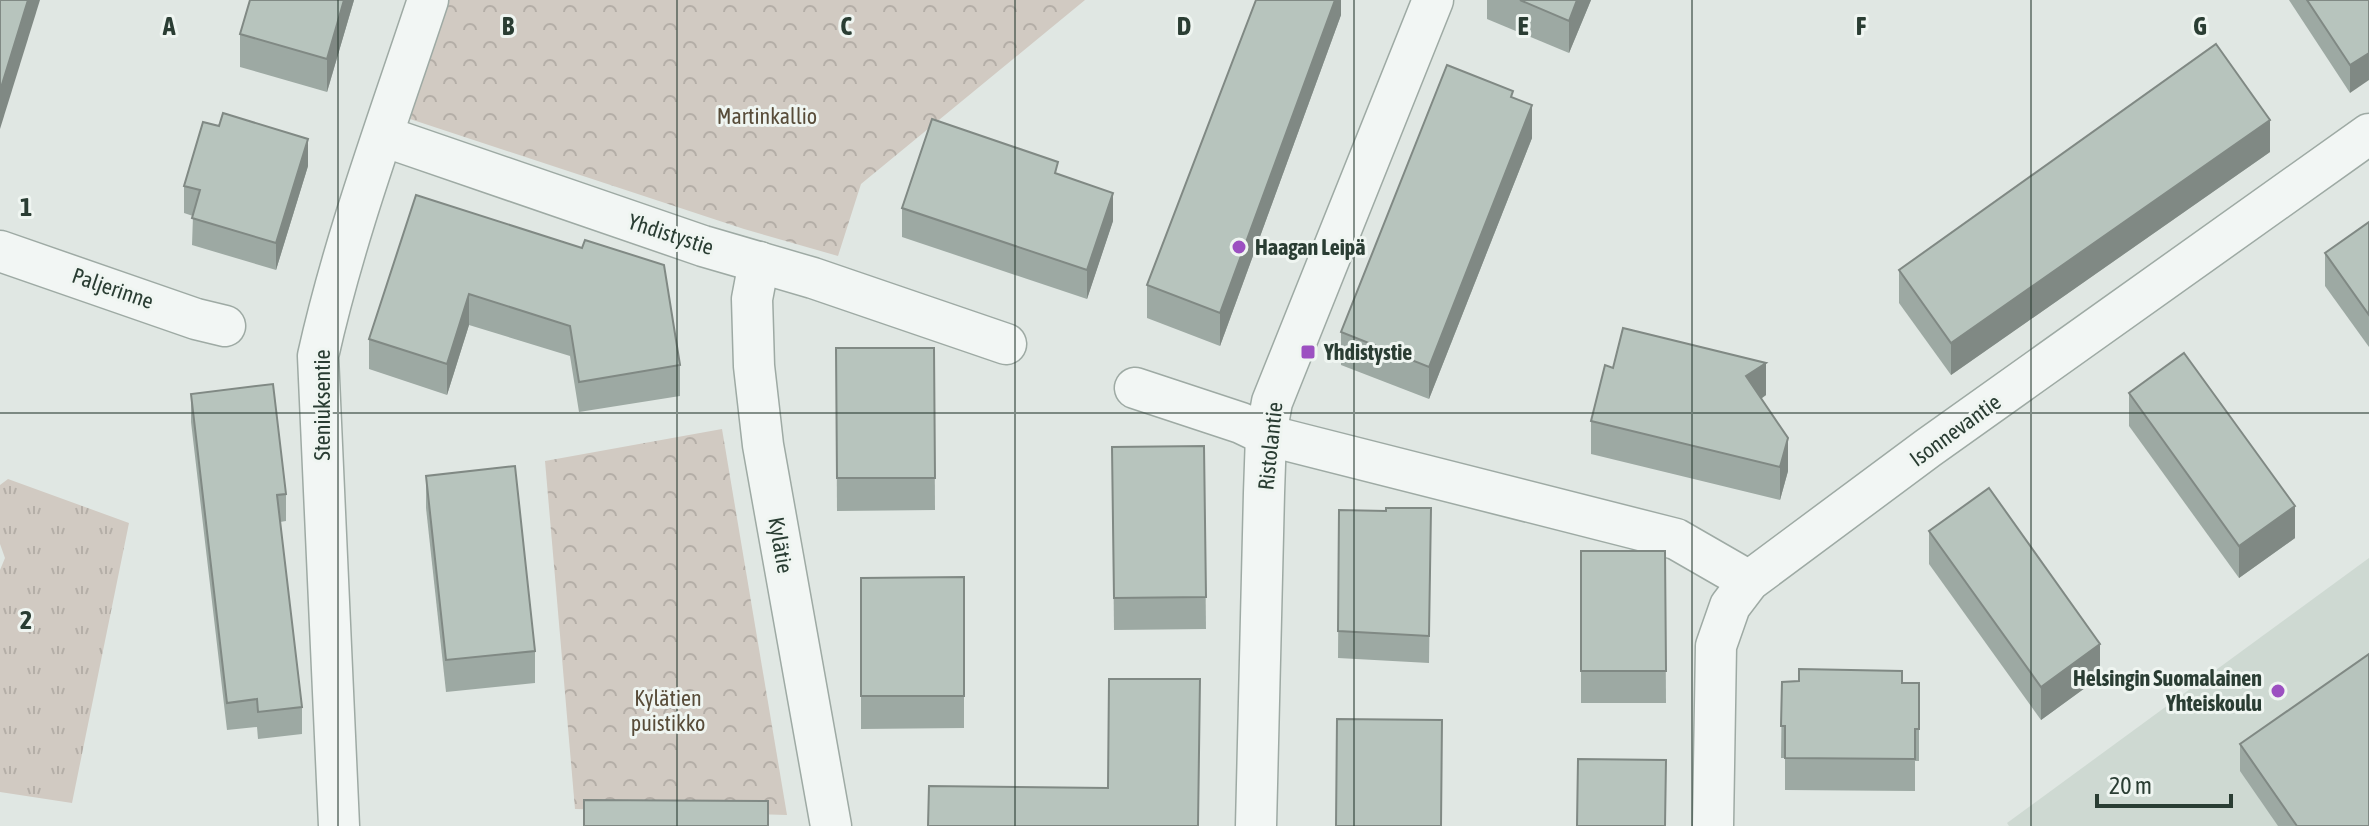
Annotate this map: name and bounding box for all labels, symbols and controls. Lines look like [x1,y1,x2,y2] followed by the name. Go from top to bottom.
[162,11,176,41] text: A
[502,11,515,41] text: B
[840,11,852,41] text: C
[1177,11,1191,41] text: D
[1517,11,1529,41] text: E
[1856,11,1867,41] text: F
[2193,11,2207,41] text: G
[717,103,817,129] park label: Martinkallio
[20,192,32,222] text: 1
[625,208,717,260] street label: Yhdistystie
[1255,234,1365,260] place label: Haagan Leipä
[1230,238,1248,256] marker: Haagan Leipä
[69,262,157,314] street label: Paljerinne
[1323,339,1412,365] place label: Yhdistystie
[1299,343,1317,361] marker: Yhdistystie
[309,349,335,461] street label: Steniuksentie
[1904,388,2006,472] street label: Isonnevantie
[1252,401,1288,491] street label: Ristolantie
[763,515,799,575] street label: Kylätie
[20,605,32,635] text: 2
[2073,665,2262,716] place label: Helsingin Suomalainen Yhteiskoulu
[2269,682,2287,700] marker: Helsingin Suomalainen Yhteiskoulu
[631,685,705,736] park label: Kylätien puistikko
[2097,758,2231,808] scale bar
[2109,772,2152,799] text: 20 m

